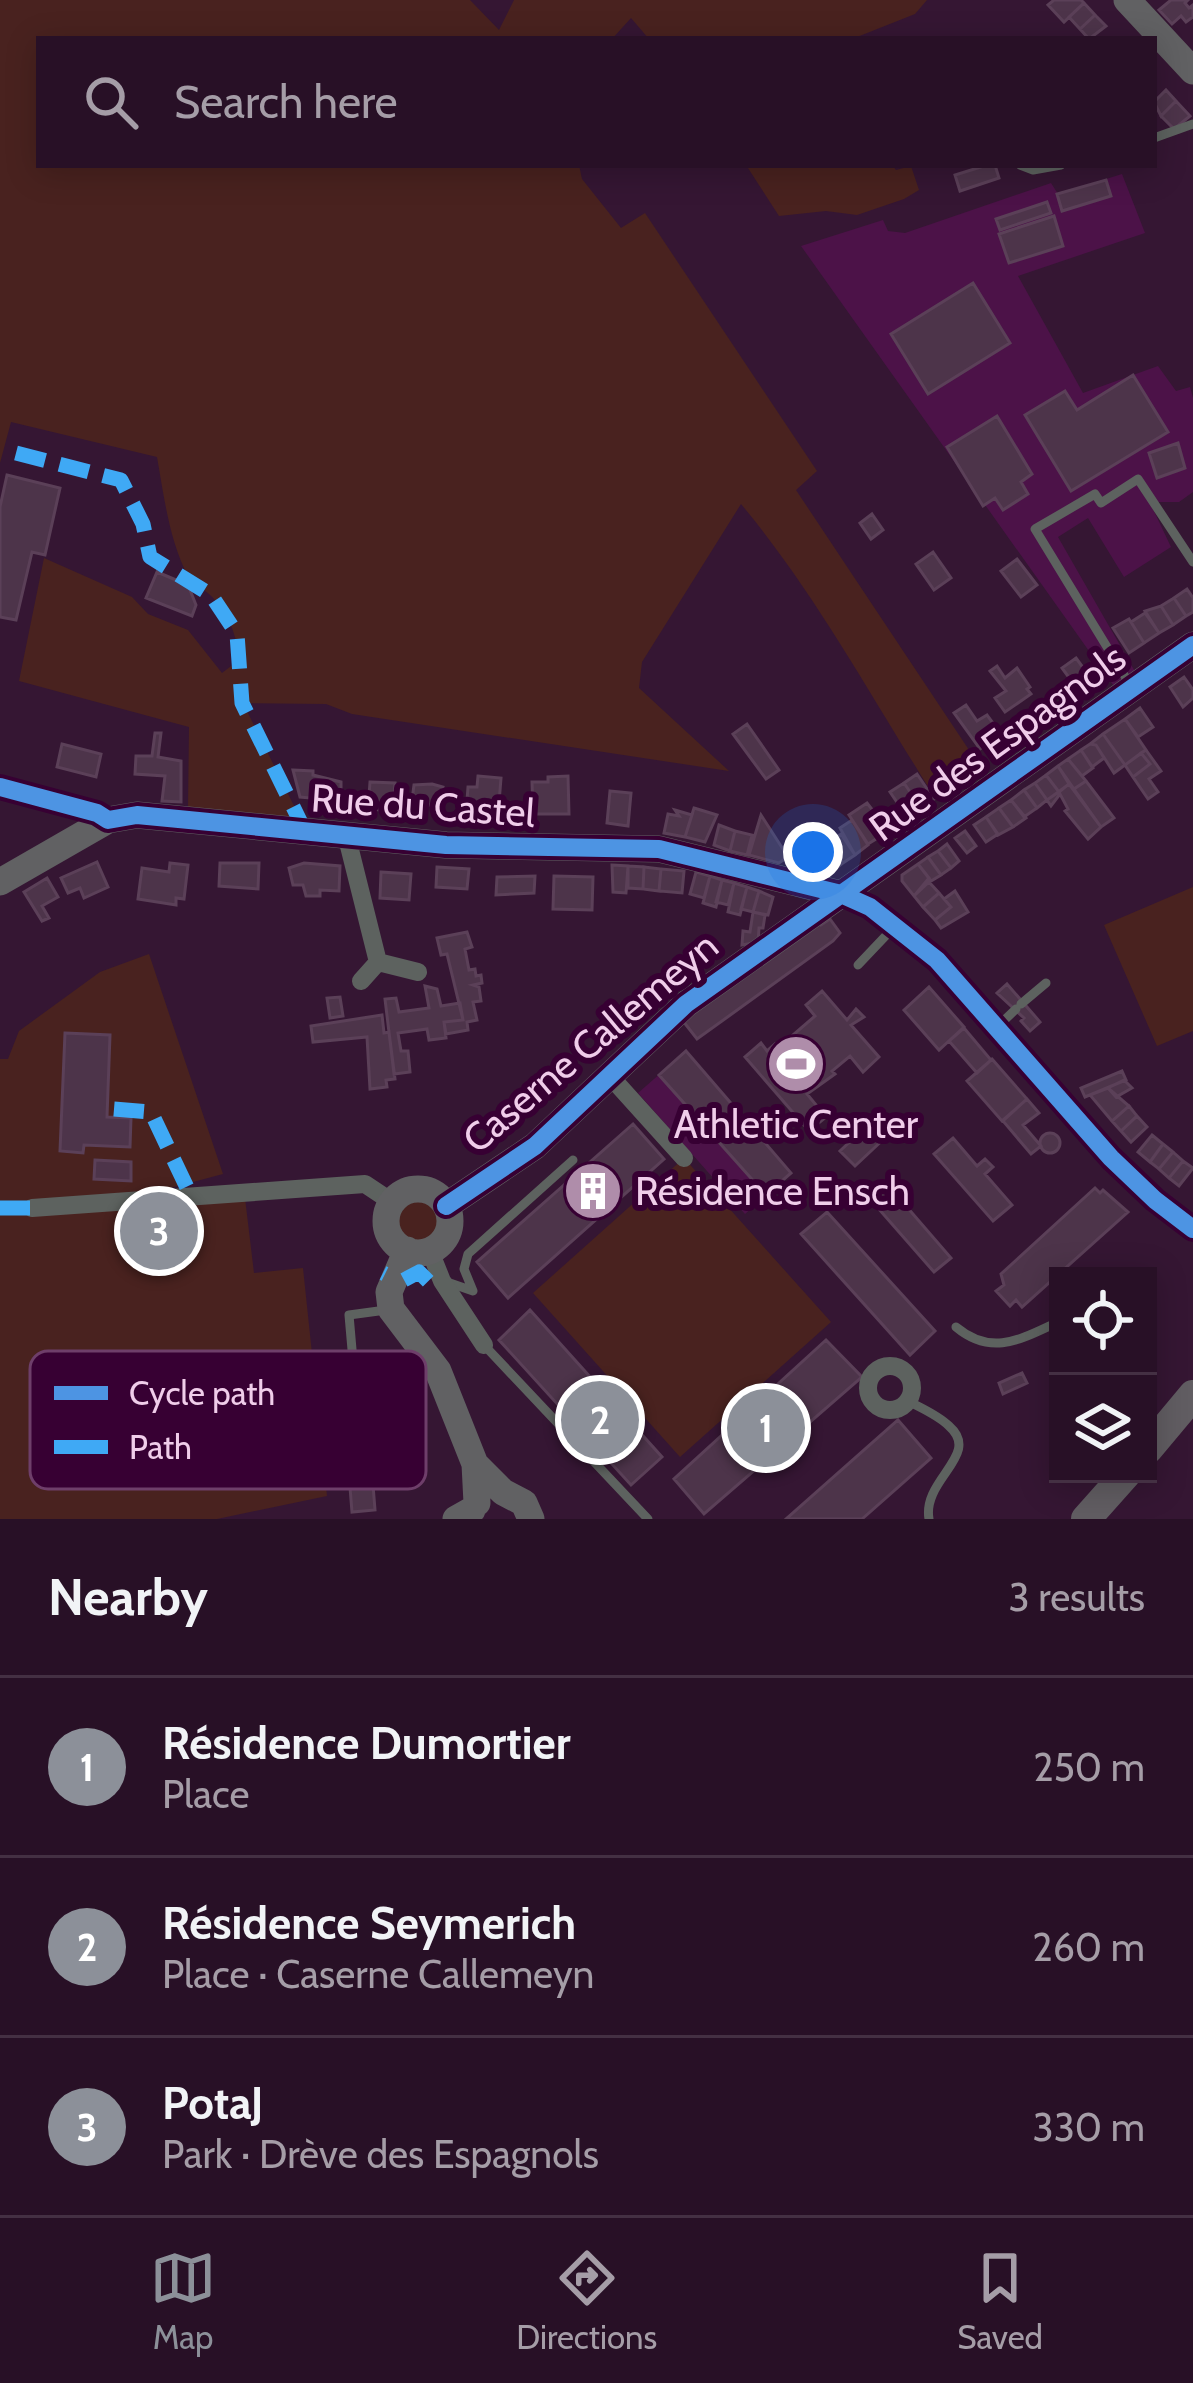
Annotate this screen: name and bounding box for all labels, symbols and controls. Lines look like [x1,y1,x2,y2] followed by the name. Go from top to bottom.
[36,36,1157,168] search box
[78,69,144,135] icon: search
[174,75,398,129] text: Search here
[860,633,1134,851] street label: Rue des Espagnols
[310,773,536,837] street label: Rue du Castel
[783,822,843,882] your location
[453,921,727,1163] street label: Caserne Callemeyn
[765,1033,827,1095] sports icon: Athletic Center
[674,1100,919,1148] place label: Athletic Center
[562,1160,624,1222] building icon: Résidence Ensch
[635,1167,910,1215] place label: Résidence Ensch
[120,1186,198,1276] pin: 3
[1049,1267,1157,1483] map controls
[1049,1267,1157,1375] button: locate
[30,1351,426,1489] legend
[129,1373,275,1413] text: Cycle path
[561,1375,639,1465] pin: 2
[1049,1375,1157,1483] button: layers
[727,1383,805,1473] pin: 1
[129,1427,192,1467] text: Path
[48,1566,208,1628] text: Nearby
[1008,1573,1145,1621] text: 3 results
[162,1716,571,1770] text: Résidence Dumortier
[80,1743,94,1791] text: 1
[1033,1743,1145,1791] text: 250 m
[162,1770,249,1818] text: Place
[162,1896,576,1950] text: Résidence Seymerich
[77,1923,97,1971] text: 2
[1032,1923,1145,1971] text: 260 m
[162,1950,594,1998] text: Place · Caserne Callemeyn
[162,2076,263,2130] text: PotaJ
[76,2103,98,2151] text: 3
[1033,2103,1145,2151] text: 330 m
[162,2130,599,2178] text: Park · Drève des Espagnols
[150,2245,216,2357] tab: Map
[516,2245,657,2357] tab: Directions
[957,2245,1043,2357] tab: Saved

